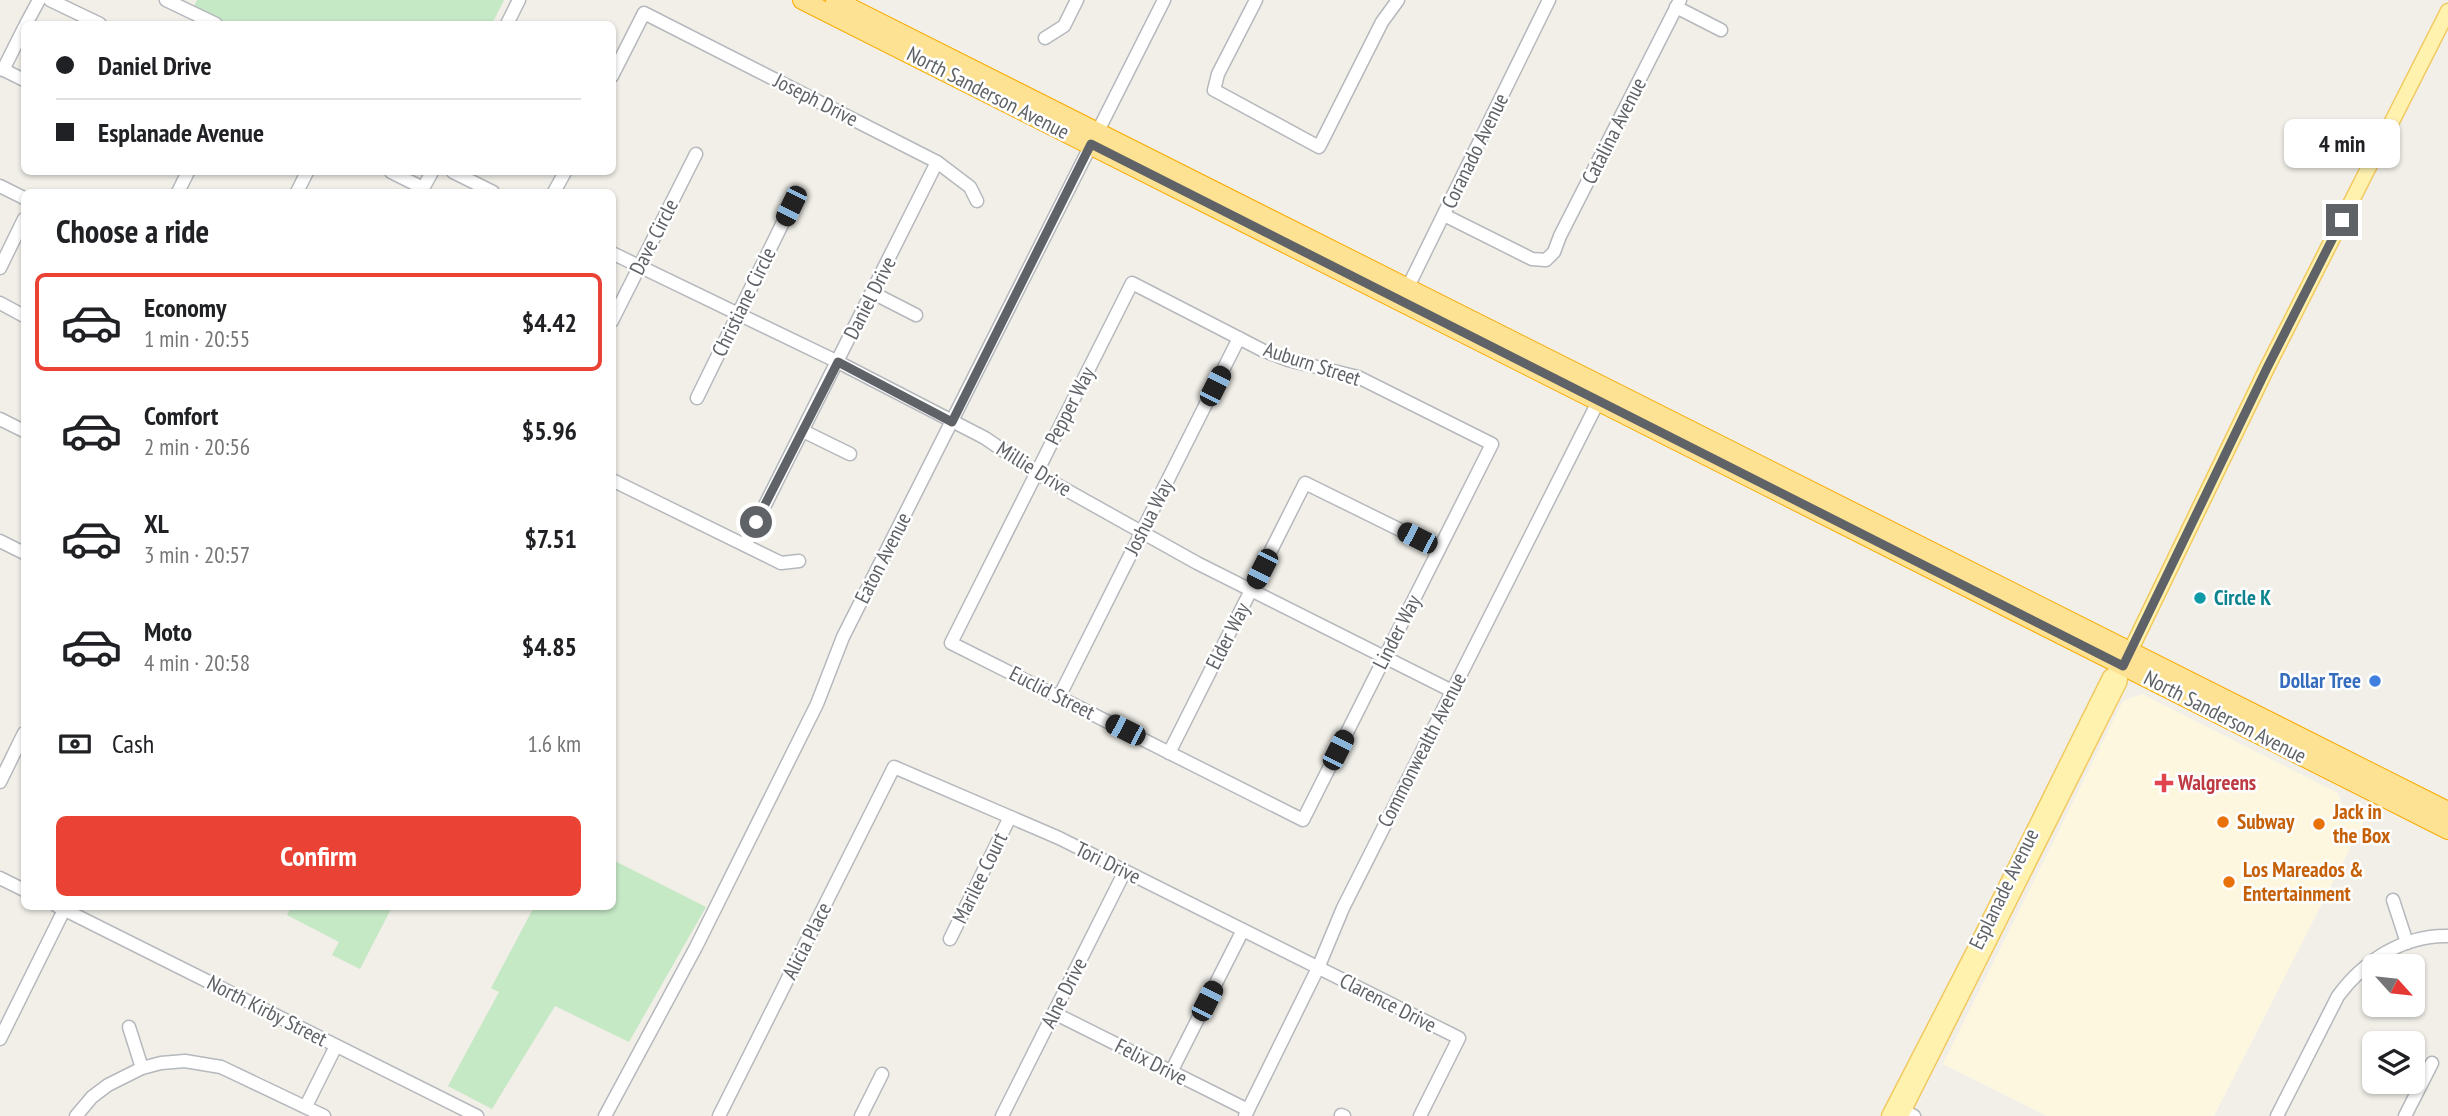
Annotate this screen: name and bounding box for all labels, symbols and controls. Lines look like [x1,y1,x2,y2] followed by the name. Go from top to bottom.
[903,40,1074,145] street label: North Sanderson Avenue
[98,49,212,82] text: Daniel Drive
[769,66,863,132] street label: Joseph Drive
[1575,73,1652,189] street label: Catalina Avenue
[1435,89,1514,213] street label: Coranado Avenue
[98,116,264,149] text: Esplanade Avenue
[2284,118,2400,168] callout: 4 min
[2319,129,2365,158] text: 4 min
[773,183,810,229] car
[623,194,684,279] street label: Dave Circle
[2326,204,2358,236] route end
[56,210,209,252] text: Choose a ride
[705,243,782,361] street label: Christiane Circle
[837,252,902,344] street label: Daniel Drive
[60,291,123,354] icon: car
[144,291,226,324] text: Economy
[522,306,577,339] text: $4.42
[144,324,250,353] text: 1 min · 20:55
[1260,335,1364,392] street label: Auburn Street
[1038,362,1101,449] street label: Pepper Way
[1197,363,1234,409] car
[60,399,123,462] icon: car
[144,399,218,432] text: Comfort
[522,414,577,447] text: $5.96
[144,432,250,461] text: 2 min · 20:56
[992,435,1077,502] street label: Millie Drive
[1118,474,1179,560] street label: Joshua Way
[740,506,772,538] route start
[60,507,123,570] icon: car
[144,507,169,540] text: XL
[848,508,917,608] street label: Eaton Avenue
[1394,519,1441,557] car
[524,522,577,555] text: $7.51
[144,540,250,569] text: 3 min · 20:57
[1244,546,1281,592] car
[2214,584,2271,611] place label: Circle K
[1366,590,1427,673] street label: Linder Way
[2192,590,2208,606] marker: Circle K
[1199,598,1256,674] street label: Elder Way
[60,615,123,678] icon: car
[144,615,192,648] text: Moto
[522,630,577,663] text: $4.85
[144,648,250,677] text: 4 min · 20:58
[1005,660,1100,726] street label: Euclid Street
[2140,664,2311,769] street label: North Sanderson Avenue
[2279,667,2361,694] place label: Dollar Tree
[1371,668,1472,832] street label: Commonwealth Avenue
[2367,673,2383,689] marker: Dollar Tree
[1102,711,1149,749] car
[56,725,94,763] icon: cash
[112,727,154,760] text: Cash
[1320,727,1357,773] car
[527,729,581,758] text: 1.6 km
[2177,769,2256,796] place label: Walgreens
[2156,775,2172,791] marker: Walgreens
[2332,798,2391,849] place label: Jack in the Box
[2237,808,2295,835] place label: Subway
[2215,814,2231,830] marker: Subway
[56,816,581,896] button: Confirm
[2311,816,2327,832] marker: Jack in the Box
[1963,824,2044,954] street label: Esplanade Avenue
[946,828,1013,928] street label: Marilee Court
[1071,835,1145,890] street label: Tori Drive
[2243,856,2363,907] place label: Los Mareados & Entertainment
[2221,874,2237,890] marker: Los Mareados & Entertainment
[776,898,837,984] street label: Alicia Place
[1034,953,1093,1032] street label: Alne Drive
[2362,954,2426,1017] north arrow
[2362,954,2425,1094] map controls
[1335,967,1441,1038] street label: Clarence Drive
[203,969,332,1052] street label: North Kirby Street
[1189,978,1226,1024] car
[2362,1031,2425,1094] button: layers
[1111,1032,1192,1091] street label: Felix Drive

